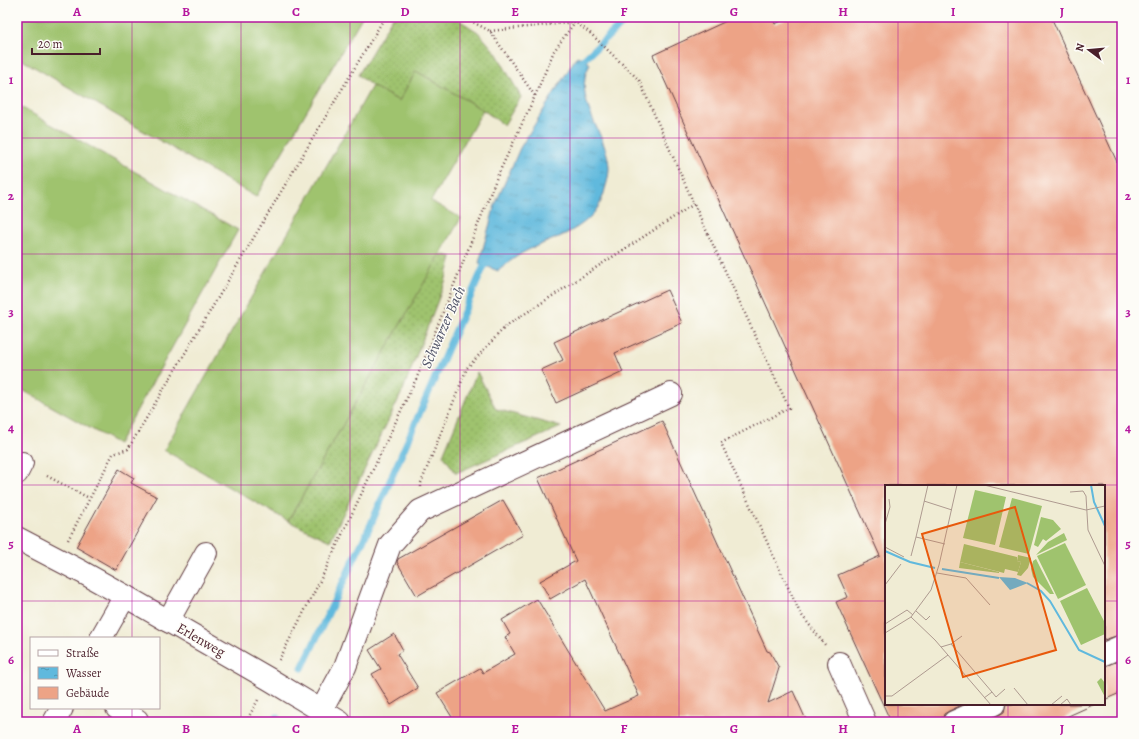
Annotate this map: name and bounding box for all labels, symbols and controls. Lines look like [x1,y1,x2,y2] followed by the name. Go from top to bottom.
[72,3,82,20] text: A
[182,3,190,20] text: B
[292,3,300,20] text: C
[400,3,410,20] text: D
[511,3,519,20] text: E
[621,3,628,20] text: F
[730,3,738,20] text: G
[838,3,848,20] text: H
[951,3,956,20] text: I
[1060,3,1064,20] text: J
[32,30,100,56] scale bar
[1069,30,1109,70] north arrow
[38,36,62,52] text: 20 m
[1072,41,1088,53] text: N
[9,71,14,88] text: 1
[1126,71,1131,88] text: 1
[8,187,15,204] text: 2
[1125,187,1132,204] text: 2
[416,283,470,371] water label: Schwarzer Bach
[8,303,14,320] text: 3
[1125,303,1131,320] text: 3
[8,419,14,436] text: 4
[1125,419,1131,436] text: 4
[885,485,1105,705] inset map
[8,535,14,552] text: 5
[1125,535,1131,552] text: 5
[173,618,229,662] street label: Erlenweg
[30,637,160,709] legend
[66,645,99,661] text: Straße
[8,651,14,668] text: 6
[1125,651,1131,668] text: 6
[65,665,102,681] text: Wasser
[66,685,109,701] text: Gebäude
[72,720,82,737] text: A
[182,720,190,737] text: B
[292,720,300,737] text: C
[400,720,410,737] text: D
[511,720,519,737] text: E
[621,720,628,737] text: F
[730,720,738,737] text: G
[838,720,848,737] text: H
[951,720,956,737] text: I
[1060,720,1064,737] text: J

